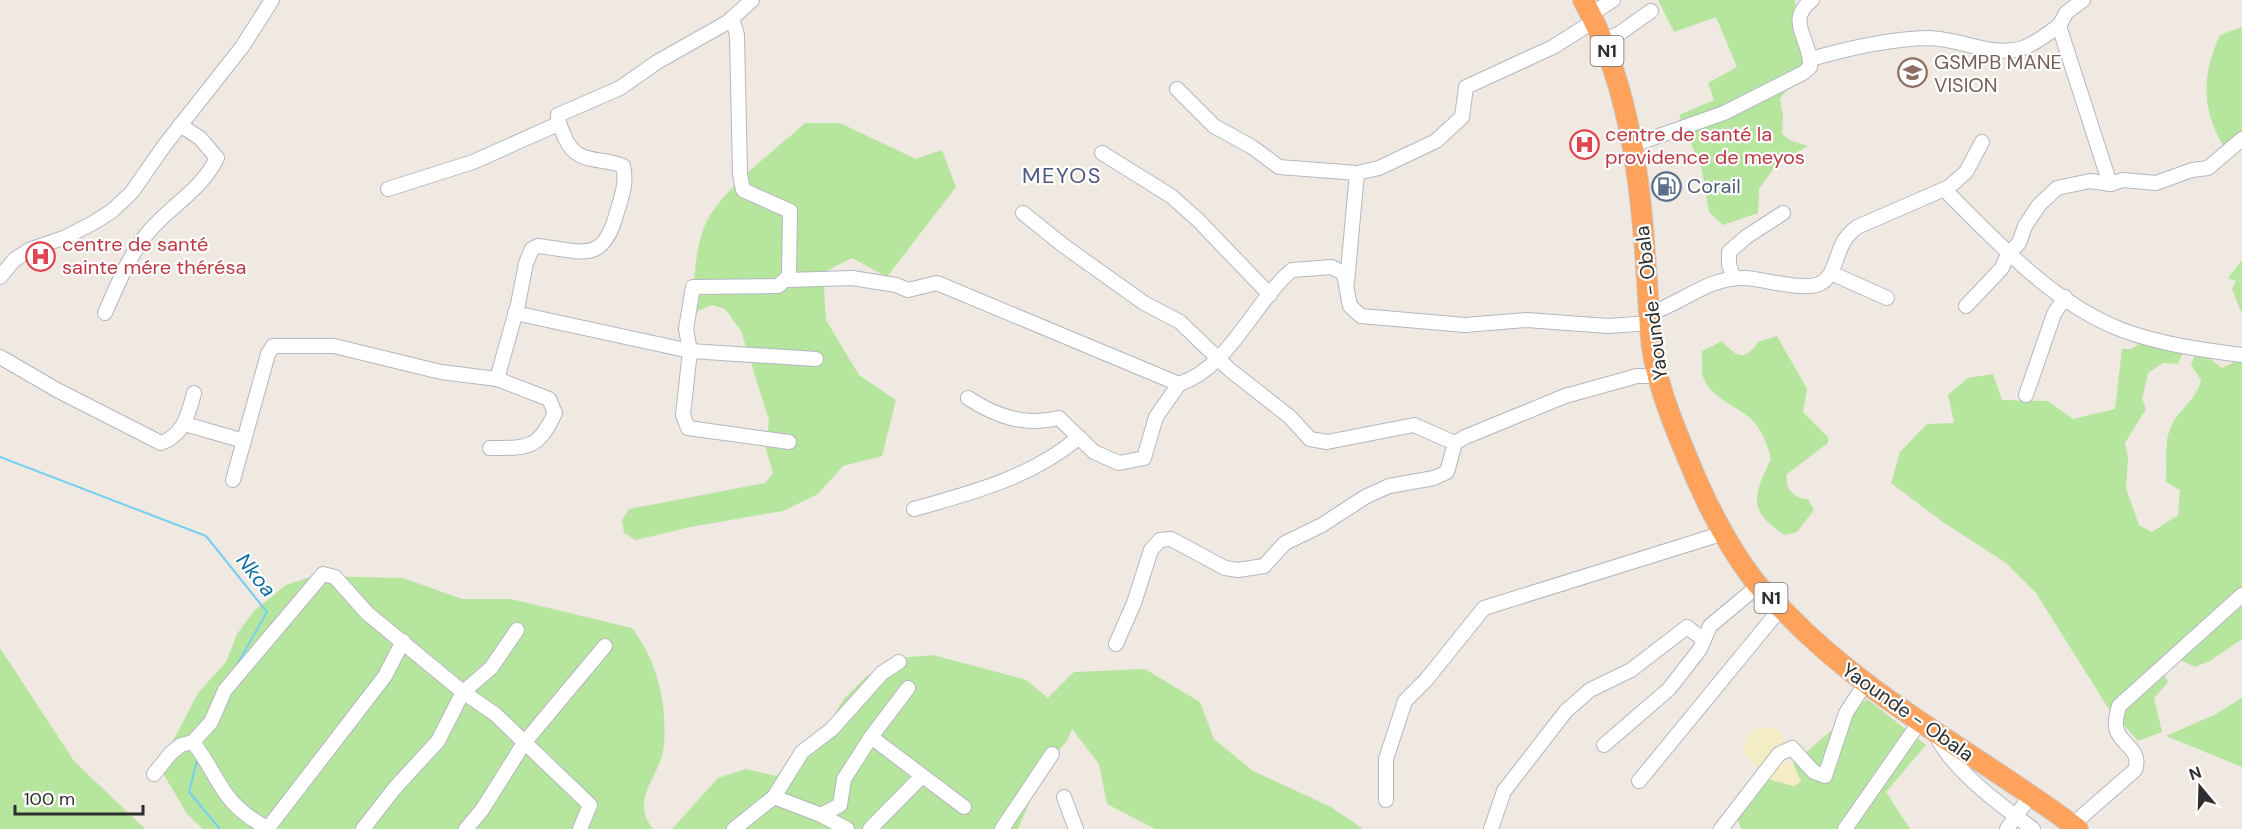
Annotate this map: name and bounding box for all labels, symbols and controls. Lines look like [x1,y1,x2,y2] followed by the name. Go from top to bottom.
[1590,36,1624,66] road number: N1
[1934,49,2062,98] place label: GSMPB MANE VISION
[1897,57,1929,89] school or university icon: GSMPB MANE VISION
[1605,121,1805,170] place label: centre de santé la providence de meyos
[1568,129,1600,161] hospital icon: centre de santé la providence de meyos
[1022,161,1102,190] district label: MEYOS
[1650,170,1682,202] fuel station icon: Corail
[1687,173,1741,199] place label: Corail
[1629,224,1673,382] street label: Yaounde - Obala
[62,231,246,280] place label: centre de santé sainte mére thérésa
[25,240,57,272] hospital icon: centre de santé sainte mére thérésa
[230,547,282,603] water label: Nkoa
[1754,583,1788,613] road number: N1
[1837,657,1979,767] street label: Yaounde - Obala
[2170,757,2230,817] north arrow
[2186,761,2204,785] text: N
[15,778,142,816] scale bar
[24,787,75,811] text: 100 m

